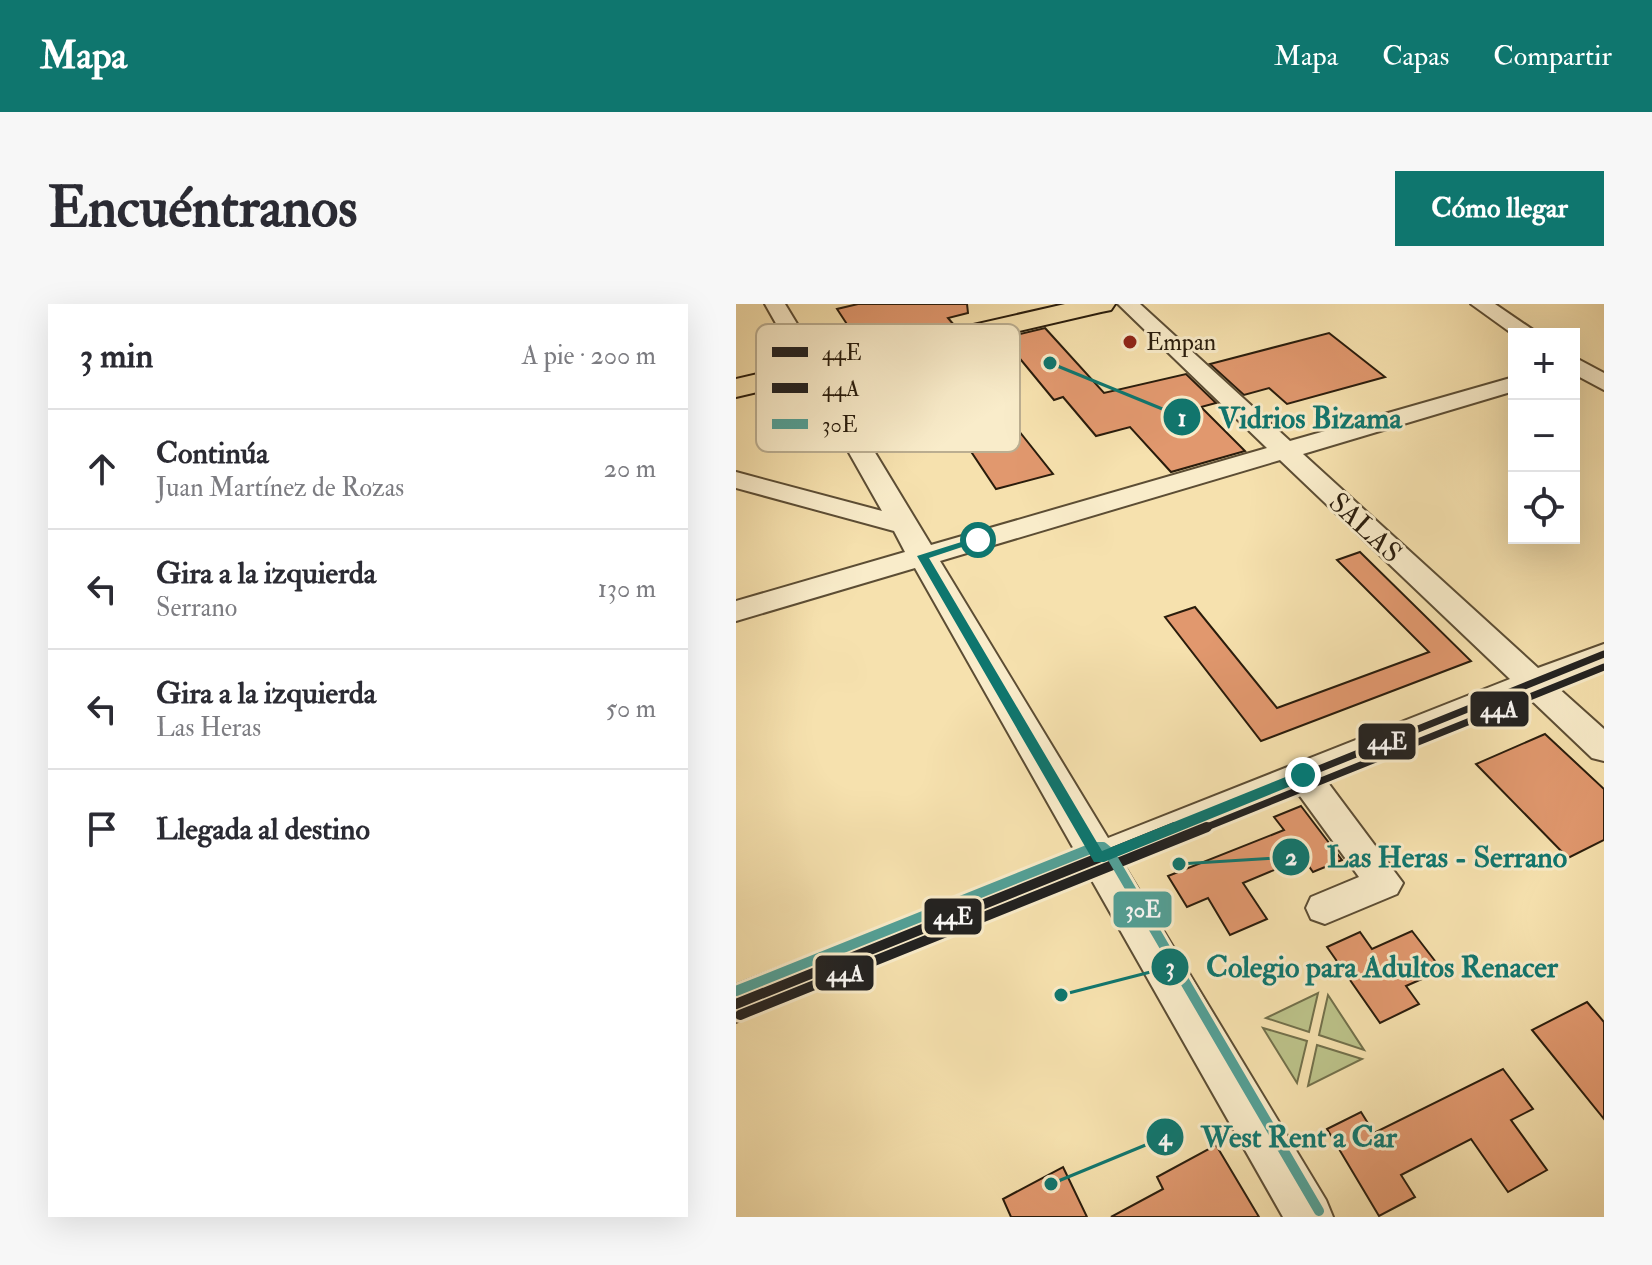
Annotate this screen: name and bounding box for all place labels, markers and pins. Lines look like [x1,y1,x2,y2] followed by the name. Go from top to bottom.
[1146,327,1216,358] place label: Empan
[1121,333,1139,351] marker: Empan
[1162,390,1417,444] callout: Vidrios Bizama
[1271,830,1583,884] callout: Las Heras - Serrano
[1150,940,1573,994] callout: Colegio para Adultos Renacer
[1145,1110,1413,1164] callout: West Rent a Car

